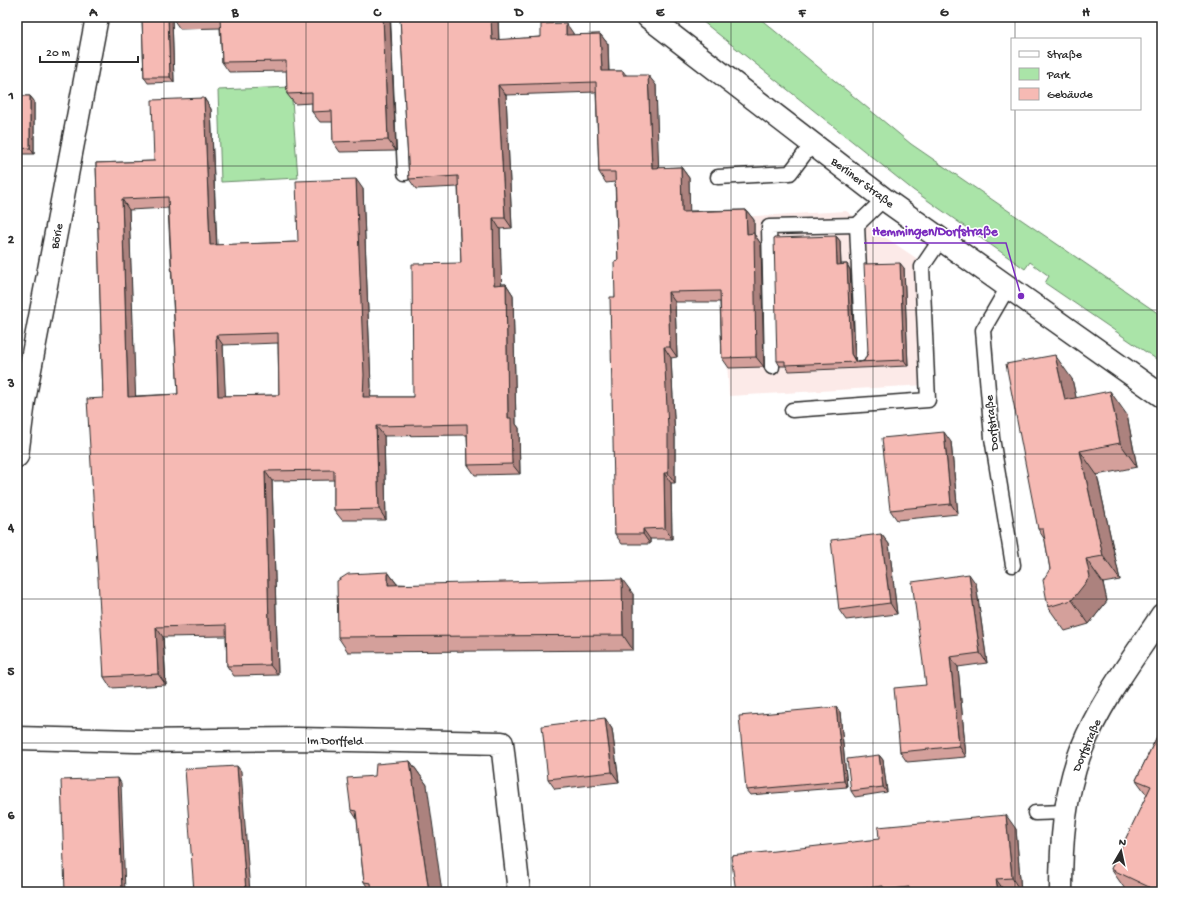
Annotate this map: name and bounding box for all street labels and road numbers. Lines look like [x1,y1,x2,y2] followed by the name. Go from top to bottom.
[827,155,897,212] street label: Berliner Straße
[48,222,67,251] street label: Börie
[983,394,1003,452] street label: Dorfstraße
[1070,717,1105,775] street label: Dorfstraße
[307,735,364,750] street label: Im Dorffeld

